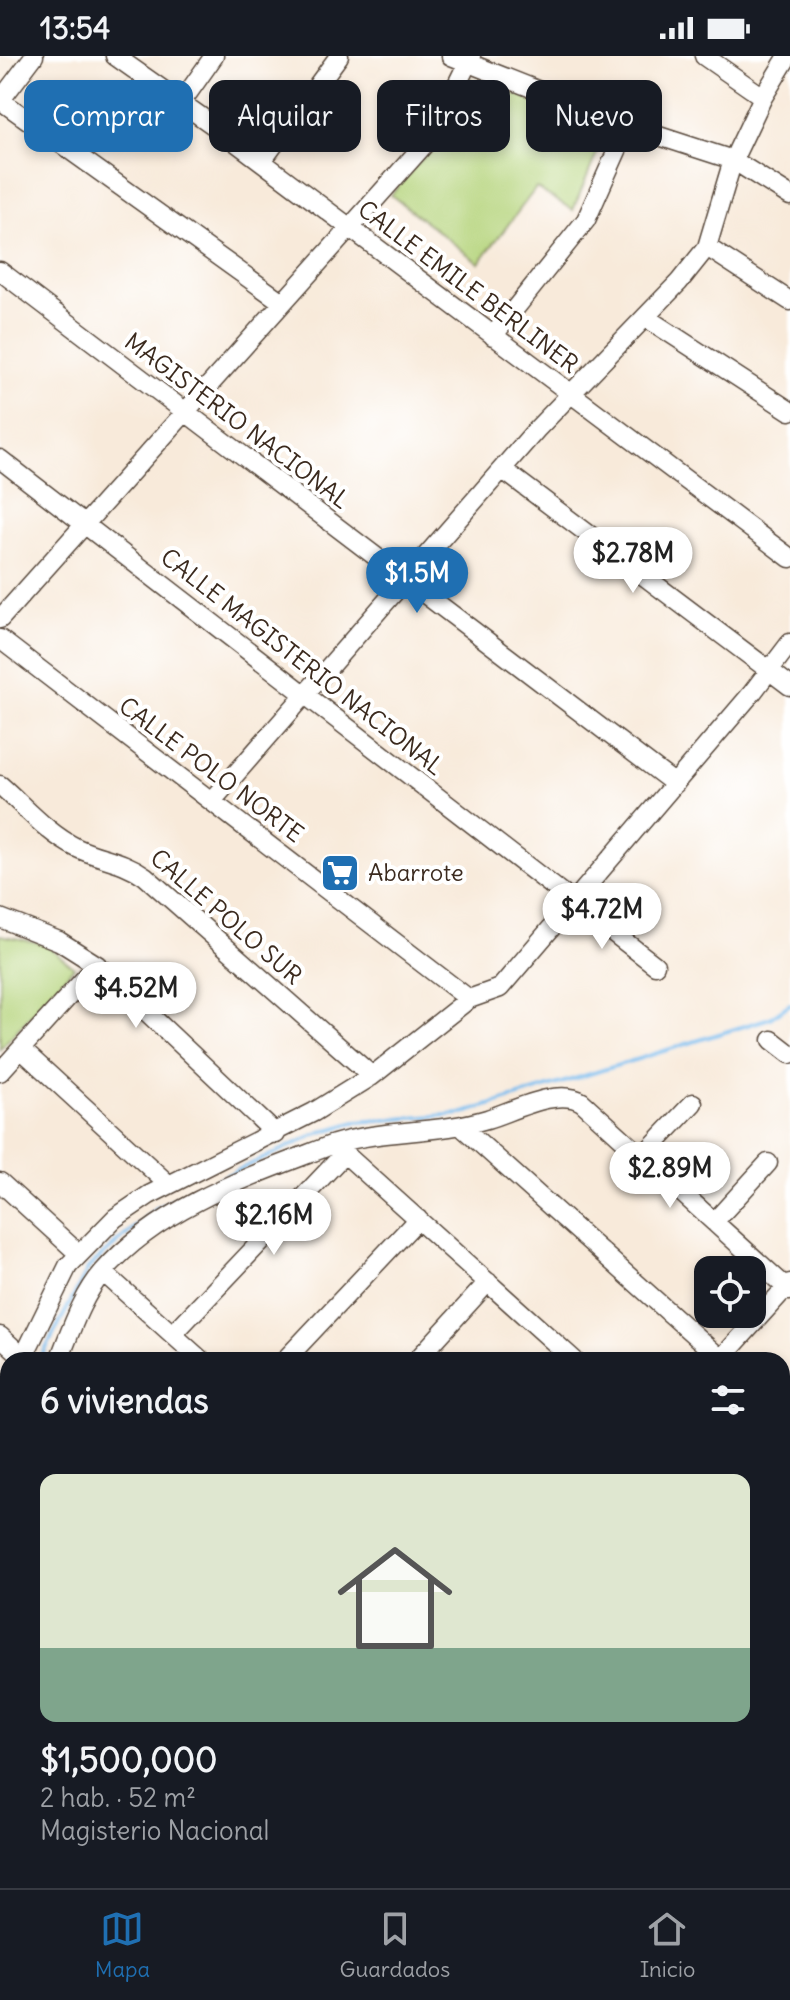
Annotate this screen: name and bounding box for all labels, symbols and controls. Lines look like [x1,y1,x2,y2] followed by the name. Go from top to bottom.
[40,9,110,47] text: 13:54
[24,80,193,152] chip: Comprar
[209,80,361,152] chip: Alquilar
[377,80,510,152] chip: Filtros
[526,80,662,152] chip: Nuevo
[352,193,585,379] street label: CALLE EMILE BERLINER
[119,326,356,515] street label: MAGISTERIO NACIONAL
[568,527,698,595] pin: $2.78M
[592,536,674,569] text: $2.78M
[155,541,450,781] street label: CALLE MAGISTERIO NACIONAL
[361,547,473,615] pin: $1.5M
[384,556,450,589] text: $1.5M
[113,690,310,848] street label: CALLE POLO NORTE
[145,842,309,990] street label: CALLE POLO SUR
[319,852,361,894] supermarket icon: Abarrote
[368,857,464,887] place label: Abarrote
[537,883,667,951] pin: $4.72M
[561,892,643,925] text: $4.72M
[71,962,201,1030] pin: $4.52M
[93,971,179,1004] text: $4.52M
[605,1142,735,1210] pin: $2.89M
[627,1151,713,1184] text: $2.89M
[209,1189,339,1257] pin: $2.16M
[234,1198,314,1231] text: $2.16M
[694,1256,766,1328] map controls
[694,1256,766,1328] button: locate
[706,1378,750,1422] icon: filters
[40,1379,209,1422] text: 6 viviendas
[323,1526,467,1670] icon: home
[40,1738,217,1781] text: $1,500,000
[40,1781,196,1814] text: 2 hab. · 52 m²
[40,1814,269,1847] text: Magisterio Nacional
[95,1907,150,1983] tab: Mapa
[340,1907,450,1983] tab: Guardados
[640,1907,695,1983] tab: Inicio

